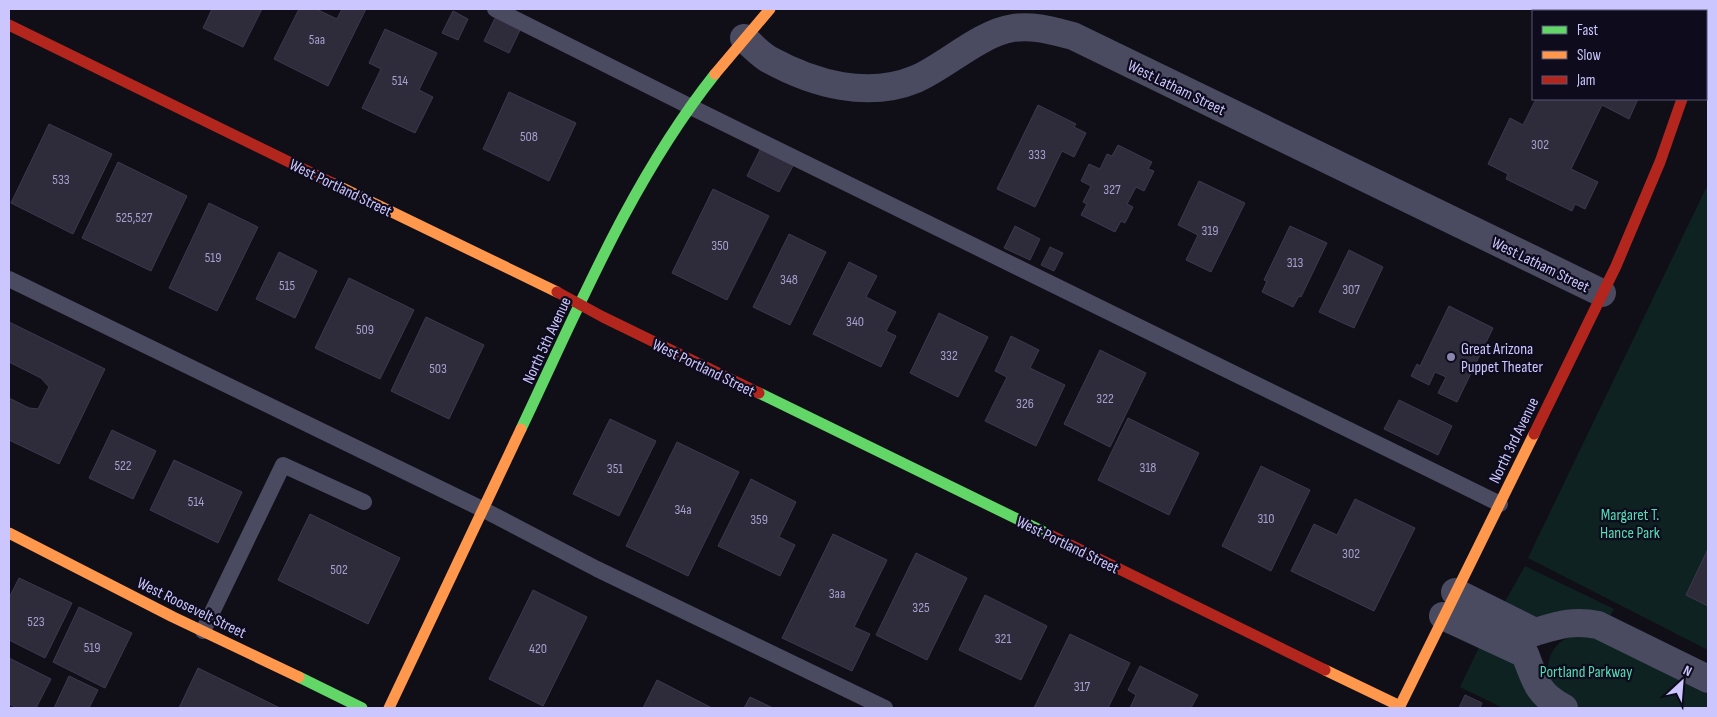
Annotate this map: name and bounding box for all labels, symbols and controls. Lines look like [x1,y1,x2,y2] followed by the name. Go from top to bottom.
[1532,10,1707,100] legend
[1577,21,1599,40] text: Fast
[309,31,325,48] house number: 5aa
[1577,46,1601,65] text: Slow
[1124,57,1228,120] street label: West Latham Street
[1576,71,1595,90] text: Jam
[392,72,408,89] house number: 514
[520,128,538,145] house number: 508
[1531,136,1549,153] house number: 302
[1028,146,1046,163] house number: 333
[286,155,395,221] street label: West Portland Street
[52,171,70,188] house number: 533
[1103,181,1121,198] house number: 327
[116,209,153,226] house number: 525,527
[1202,222,1218,239] house number: 319
[1488,234,1592,297] street label: West Latham Street
[711,237,729,254] house number: 350
[205,249,221,266] house number: 519
[1287,254,1303,271] house number: 313
[780,271,798,288] house number: 348
[279,277,295,294] house number: 515
[1342,281,1360,298] house number: 307
[519,294,576,387] street label: North 5th Avenue
[846,313,864,330] house number: 340
[356,321,374,338] house number: 509
[649,335,758,401] street label: West Portland Street
[1461,340,1543,377] place label: Great Arizona Puppet Theater
[940,347,958,364] house number: 332
[1445,351,1457,363] marker: Great Arizona Puppet Theater
[429,360,447,377] house number: 503
[1096,390,1114,407] house number: 322
[1016,395,1034,412] house number: 326
[1485,395,1543,487] street label: North 3rd Avenue
[114,457,132,474] house number: 522
[1140,459,1156,476] house number: 318
[607,460,623,477] house number: 351
[188,493,204,510] house number: 514
[674,501,692,518] house number: 34a
[1600,506,1660,543] park label: Margaret T. Hance Park
[1257,510,1275,527] house number: 310
[750,511,768,528] house number: 359
[1013,512,1122,578] street label: West Portland Street
[1342,545,1360,562] house number: 302
[330,561,348,578] house number: 502
[134,574,249,643] street label: West Roosevelt Street
[829,585,845,602] house number: 3aa
[912,599,930,616] house number: 325
[27,613,45,630] house number: 523
[995,630,1011,647] house number: 321
[84,639,100,656] house number: 519
[529,640,547,657] house number: 420
[1657,657,1707,707] north arrow
[1680,661,1695,680] text: N
[1540,663,1632,682] park label: Portland Parkway
[1074,678,1091,695] house number: 317

